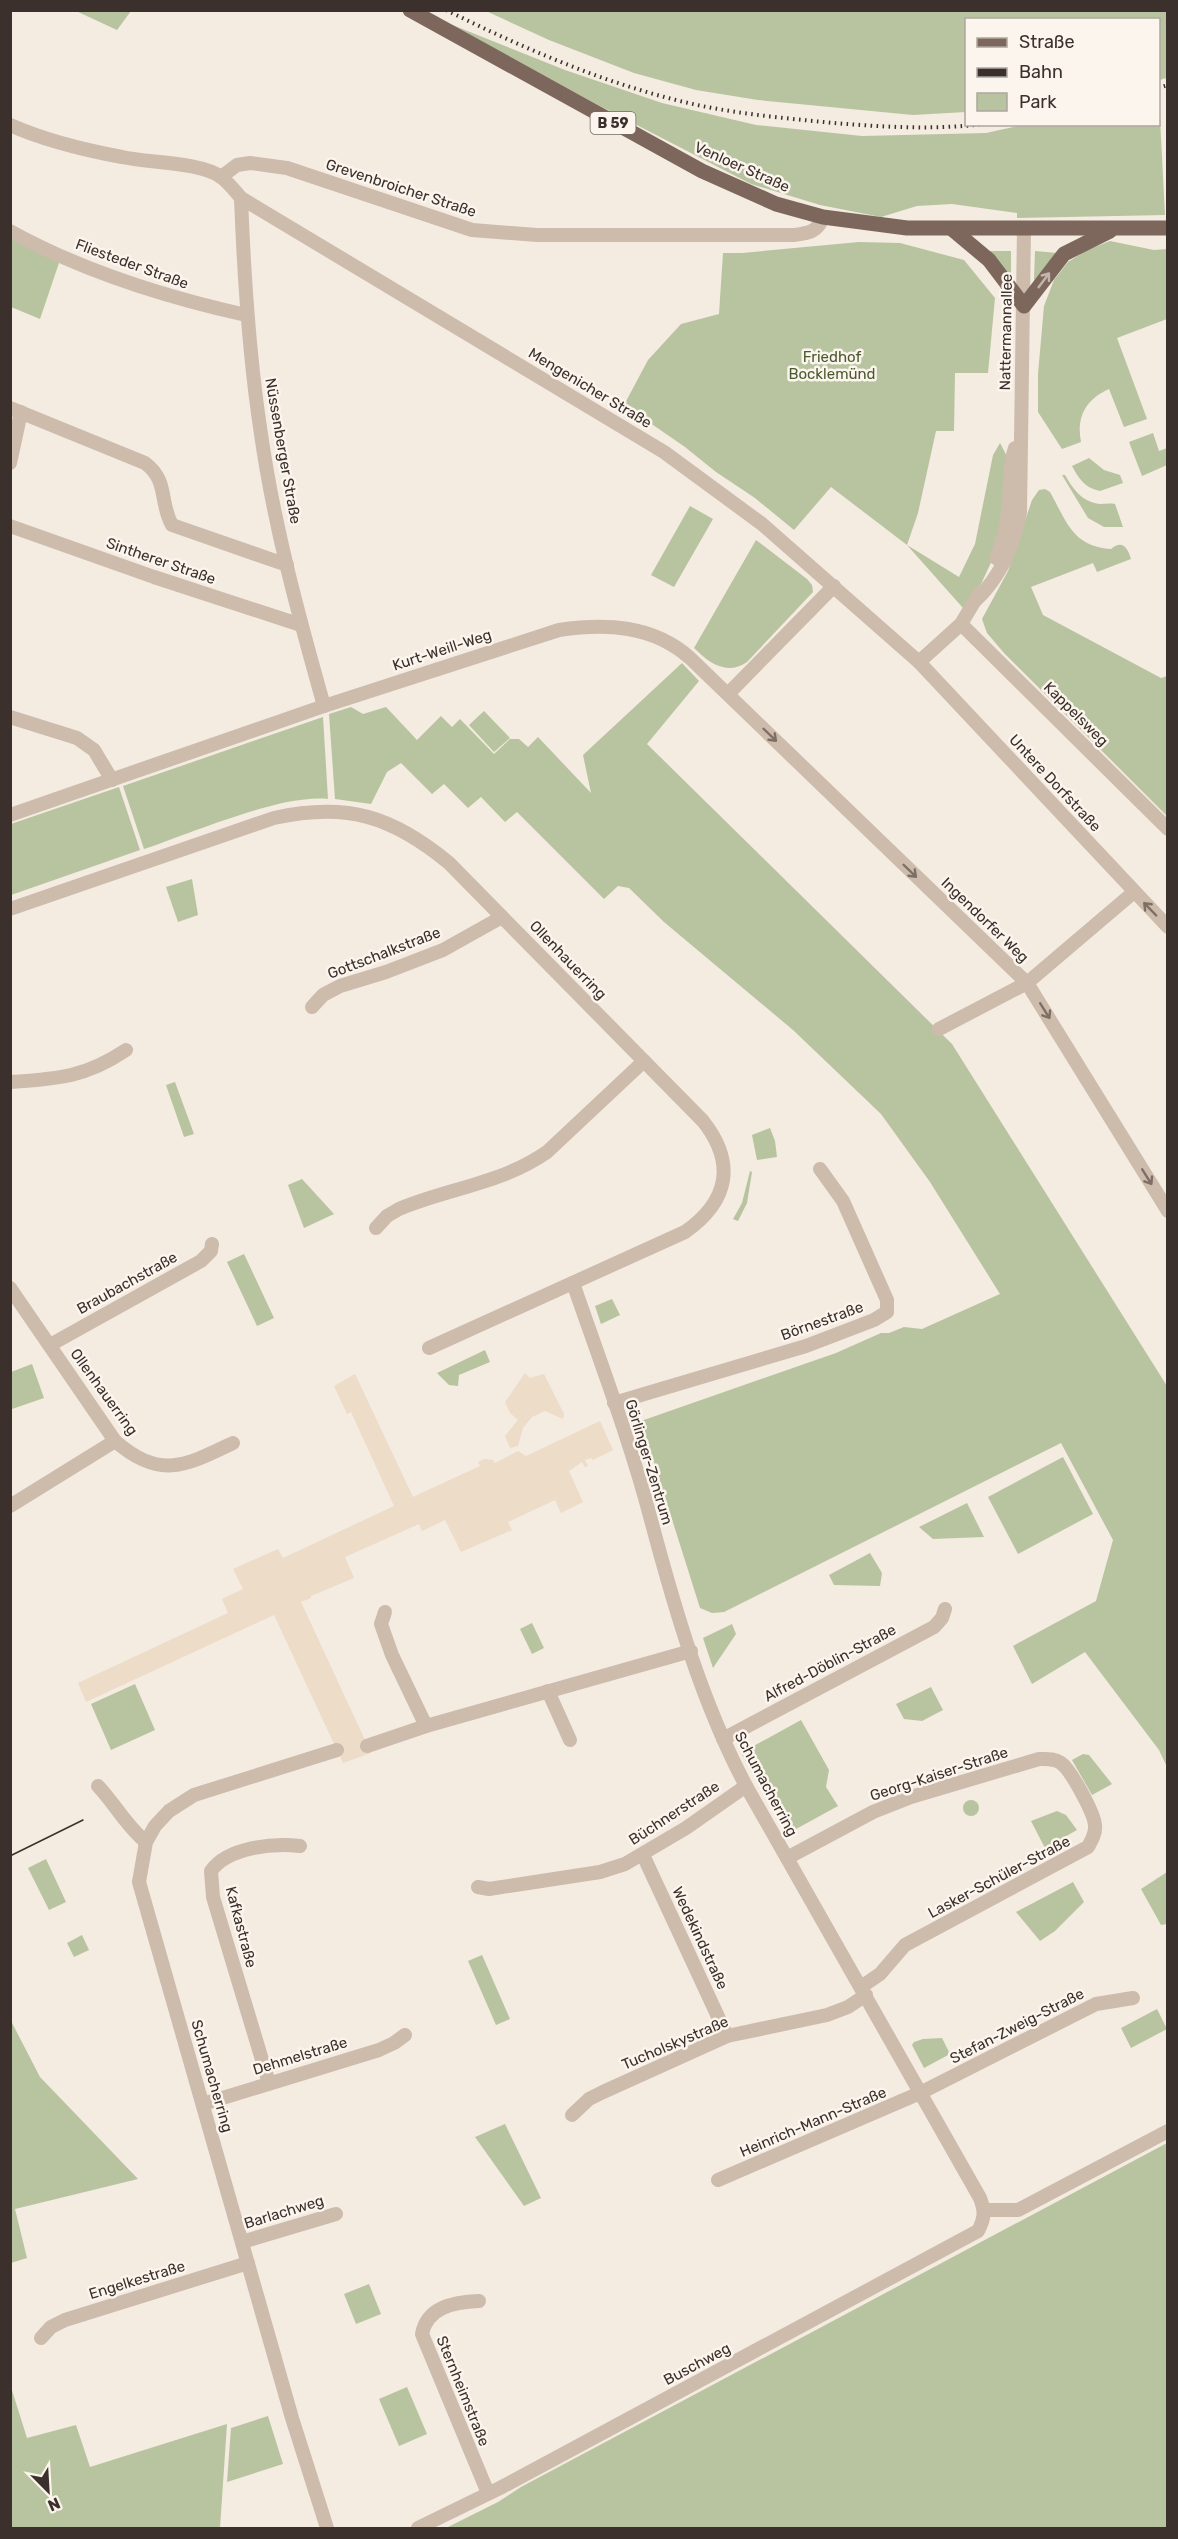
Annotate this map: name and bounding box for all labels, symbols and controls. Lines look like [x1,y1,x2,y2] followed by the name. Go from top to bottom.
[965,18,1160,126] legend
[1019,31,1075,53] text: Straße
[1019,61,1063,83] text: Bahn
[1019,91,1057,113] text: Park
[590,112,636,134] road number: B 59
[692,138,792,196] street label: Venloer Straße
[323,155,479,221] street label: Grevenbroicher Straße
[73,235,191,293] street label: Fliesteder Straße
[1038,273,1051,289] one-way arrow
[996,274,1016,390] street label: Nattermannallee
[525,344,655,432] street label: Mengenicher Straße
[788,348,876,383] park label: Friedhof Bocklemünd
[261,377,305,525] street label: Nüssenberger Straße
[104,534,218,588] street label: Sintherer Straße
[390,625,494,675] street label: Kurt-Weill-Weg
[1040,678,1112,750] street label: Kappelsweg
[763,728,778,742] one-way arrow
[1005,731,1105,835] street label: Untere Dorfstraße
[903,863,918,878] one-way arrow
[937,874,1033,966] street label: Ingendorfer Weg
[1143,902,1158,917] one-way arrow
[526,917,610,1003] street label: Ollenhauerring
[325,923,443,983] street label: Gottschalkstraße
[1039,1002,1051,1019] one-way arrow
[1141,1168,1153,1185] one-way arrow
[74,1248,180,1318] street label: Braubachstraße
[778,1298,866,1344] street label: Börnestraße
[66,1345,142,1439] street label: Ollenhauerring
[621,1397,677,1527] street label: Görlinger-Zentrum
[761,1621,899,1705] street label: Alfred-Döblin-Straße
[731,1728,801,1840] street label: Schumacherring
[868,1743,1010,1805] street label: Georg-Kaiser-Straße
[625,1777,723,1849] street label: Büchnerstraße
[925,1832,1073,1922] street label: Lasker-Schüler-Straße
[222,1884,260,1970] street label: Kafkastraße
[668,1884,732,1992] street label: Wedekindstraße
[947,1984,1087,2068] street label: Stefan-Zweig-Straße
[619,2012,731,2074] street label: Tucholskystraße
[187,2018,237,2134] street label: Schumacherring
[251,2033,349,2079] street label: Dehmelstraße
[737,2083,889,2161] street label: Heinrich-Mann-Straße
[242,2191,326,2233] street label: Barlachweg
[87,2257,187,2303] street label: Engelkestraße
[433,2333,493,2449] street label: Sternheimstraße
[660,2339,734,2389] street label: Buschweg
[18,2461,78,2521] north arrow
[45,2493,63,2515] text: N

